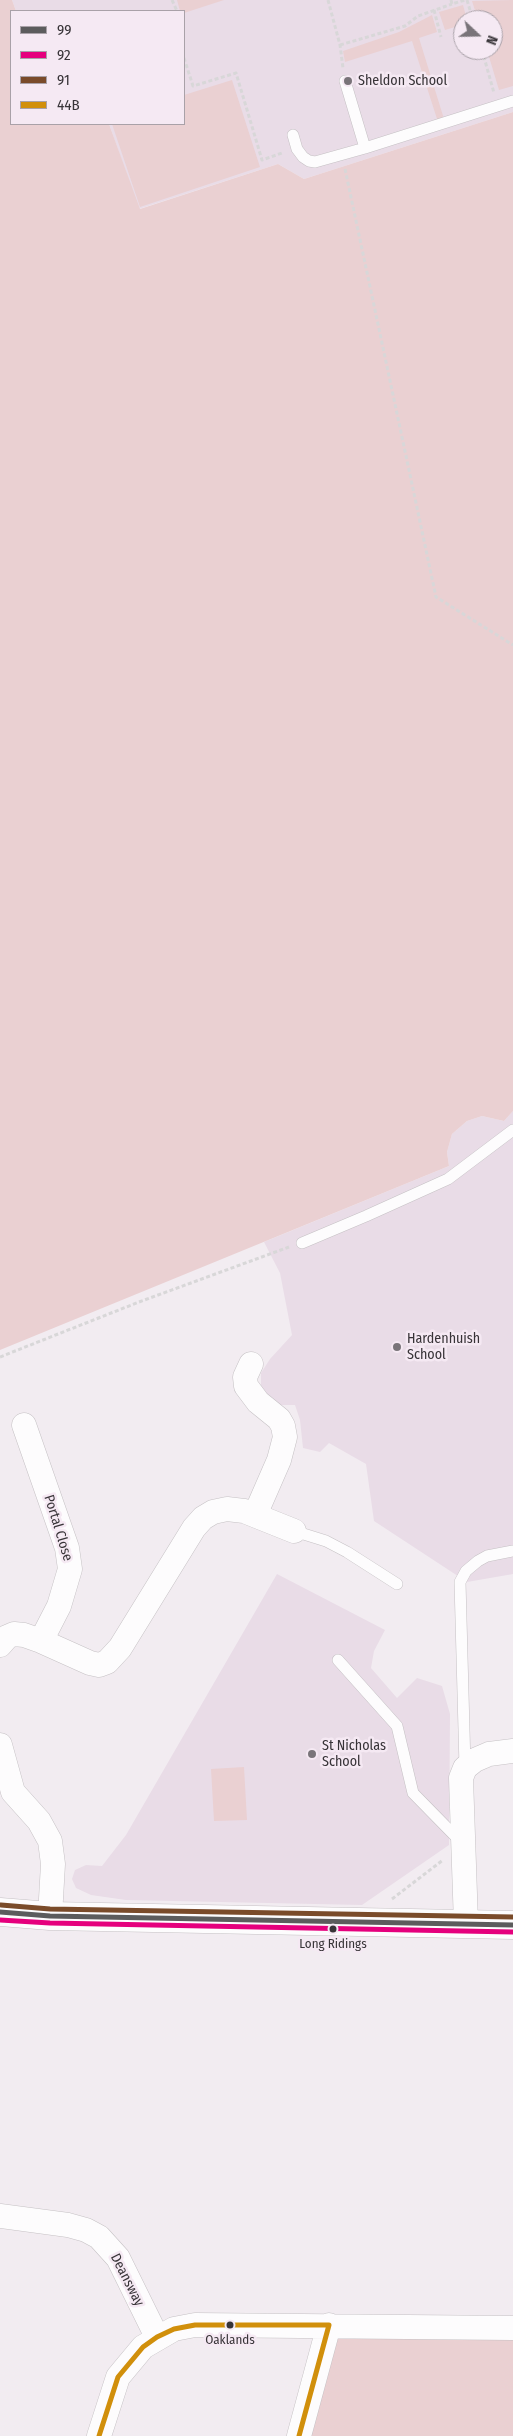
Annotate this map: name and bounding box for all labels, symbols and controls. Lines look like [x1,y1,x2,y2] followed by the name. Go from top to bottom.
[10,10,185,125] legend
[453,10,503,60] north arrow
[57,21,72,39] text: 99
[482,33,501,47] text: N
[57,46,71,64] text: 92
[57,71,70,89] text: 91
[358,73,447,89] place label: Sheldon School
[342,75,354,87] marker: Sheldon School
[57,96,80,114] text: 44B
[407,1331,480,1364] place label: Hardenhuish School
[391,1341,403,1353] marker: Hardenhuish School
[40,1493,76,1563] street label: Portal Close
[322,1738,386,1770] place label: St Nicholas School
[306,1748,318,1760] marker: St Nicholas School
[328,1924,338,1934] marker: Long Ridings
[299,1936,367,1952] place label: Long Ridings
[107,2251,147,2309] street label: Deansway
[225,2320,235,2330] marker: Oaklands
[205,2332,255,2348] place label: Oaklands

